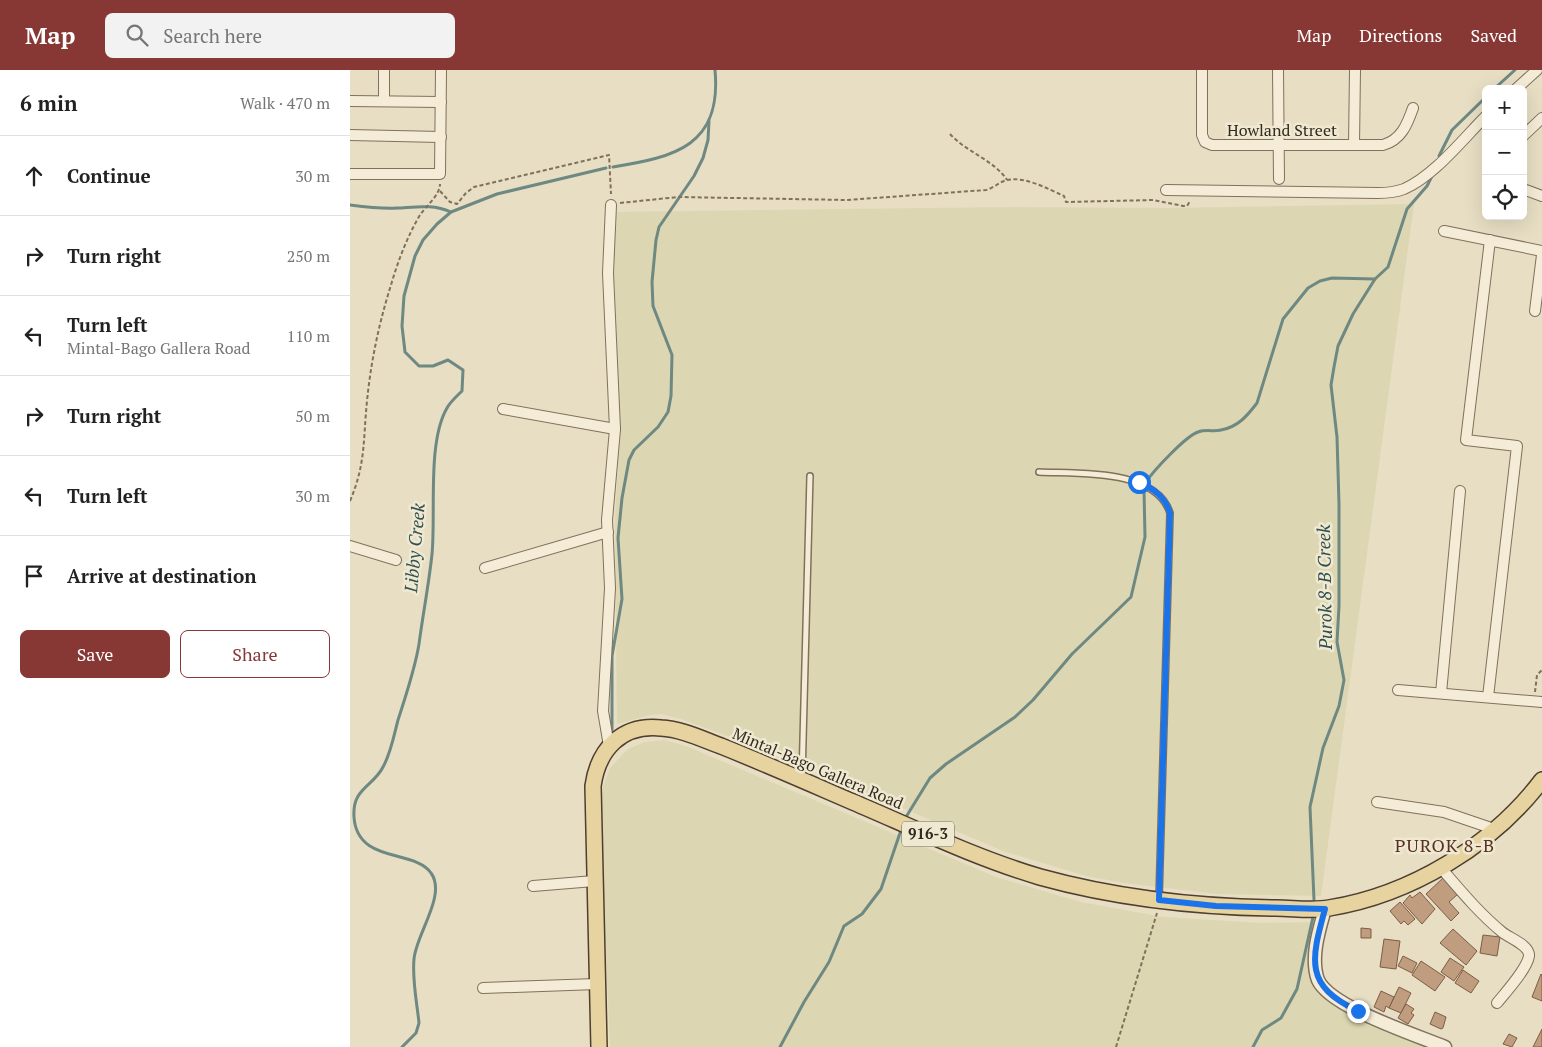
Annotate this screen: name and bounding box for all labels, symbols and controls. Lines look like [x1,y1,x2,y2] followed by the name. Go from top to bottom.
[105,13,455,58] search box
[25,19,75,51] text: Map
[123,21,151,49] icon: search
[163,23,262,48] text: Search here
[1296,23,1331,47] text: Map
[1359,23,1442,47] text: Directions
[1470,23,1517,47] text: Saved
[1482,85,1527,220] map controls
[1482,85,1527,130] button: +
[20,89,77,117] text: 6 min
[240,92,330,114] text: Walk · 470 m
[1227,119,1337,141] street label: Howland Street
[1482,130,1527,175] button: −
[20,162,48,190] icon: ahead
[67,163,151,188] text: Continue
[295,165,330,187] text: 30 m
[1482,175,1527,220] button: locate
[20,242,48,270] icon: right
[67,243,161,268] text: Turn right
[287,245,330,267] text: 250 m
[67,312,148,337] text: Turn left
[20,322,48,350] icon: left
[287,325,330,347] text: 110 m
[67,337,250,359] text: Mintal-Bago Gallera Road
[20,402,48,430] icon: right
[67,403,161,428] text: Turn right
[295,405,330,427] text: 50 m
[1128,471,1151,494] route start
[20,482,48,510] icon: left
[67,483,148,508] text: Turn left
[295,485,330,507] text: 30 m
[398,502,430,595] water label: Libby Creek
[1311,524,1337,651] water label: Purok 8-B Creek
[20,562,48,590] icon: arrive
[67,563,256,588] text: Arrive at destination
[20,630,170,678] button: Save
[180,630,330,678] button: Share
[729,722,907,814] street label: Mintal-Bago Gallera Road
[902,822,954,846] road number: 916-3
[1395,833,1495,857] district label: PUROK 8-B
[1347,1000,1370,1023] route end

